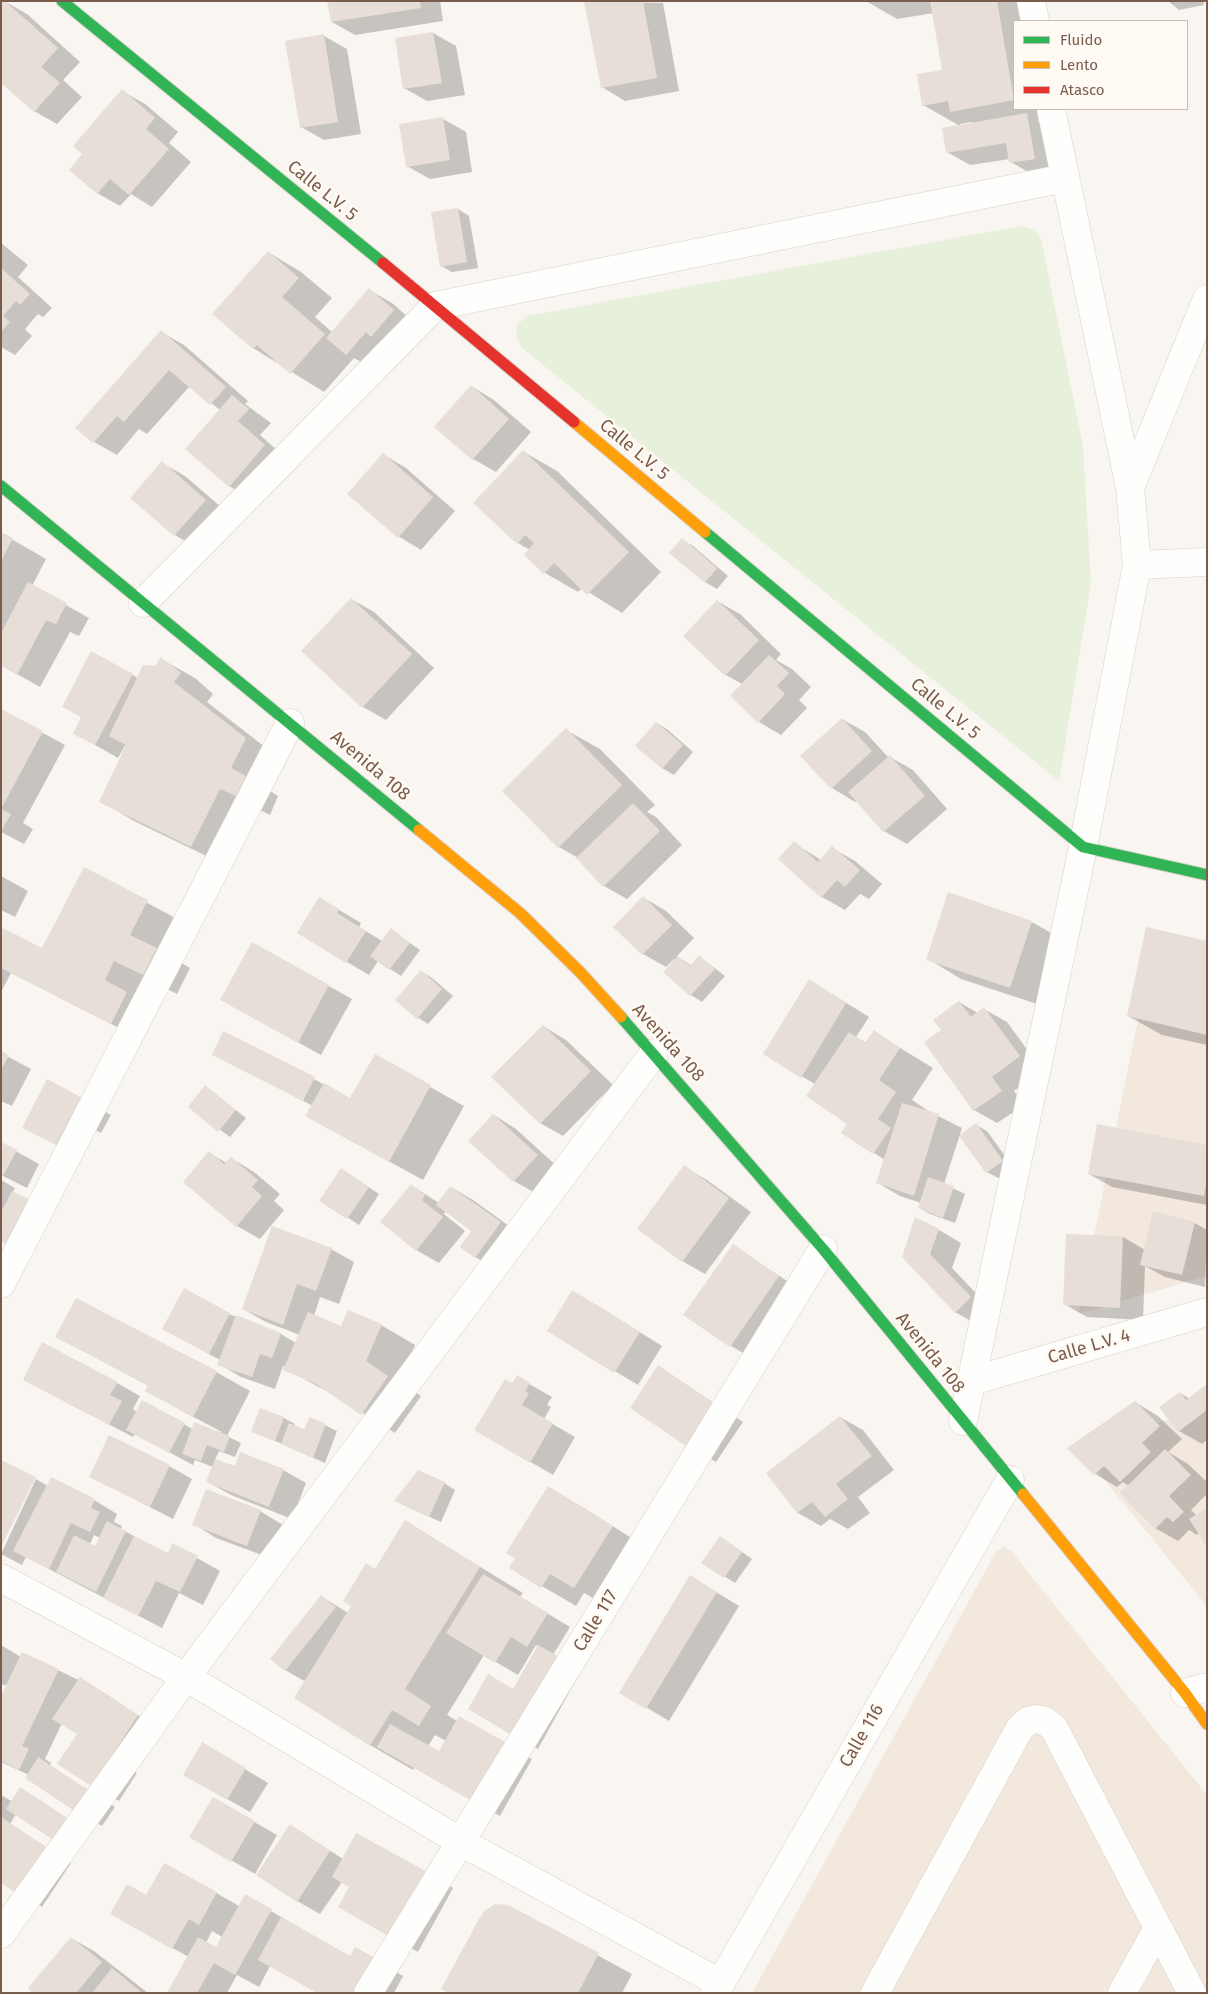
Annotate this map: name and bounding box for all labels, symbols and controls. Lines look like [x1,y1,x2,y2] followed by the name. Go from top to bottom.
[1013,20,1188,110] legend
[1060,31,1102,49] text: Fluido
[1060,56,1098,74] text: Lento
[1060,81,1105,99] text: Atasco
[283,156,361,226] street label: Calle L.V. 5
[595,415,673,485] street label: Calle L.V. 5
[906,674,984,744] street label: Calle L.V. 5
[326,726,414,806] street label: Avenida 108
[627,1000,709,1086] street label: Avenida 108
[891,1308,969,1398] street label: Avenida 108
[1045,1325,1133,1369] street label: Calle L.V. 4
[569,1586,623,1656] street label: Calle 117
[835,1701,889,1771] street label: Calle 116

